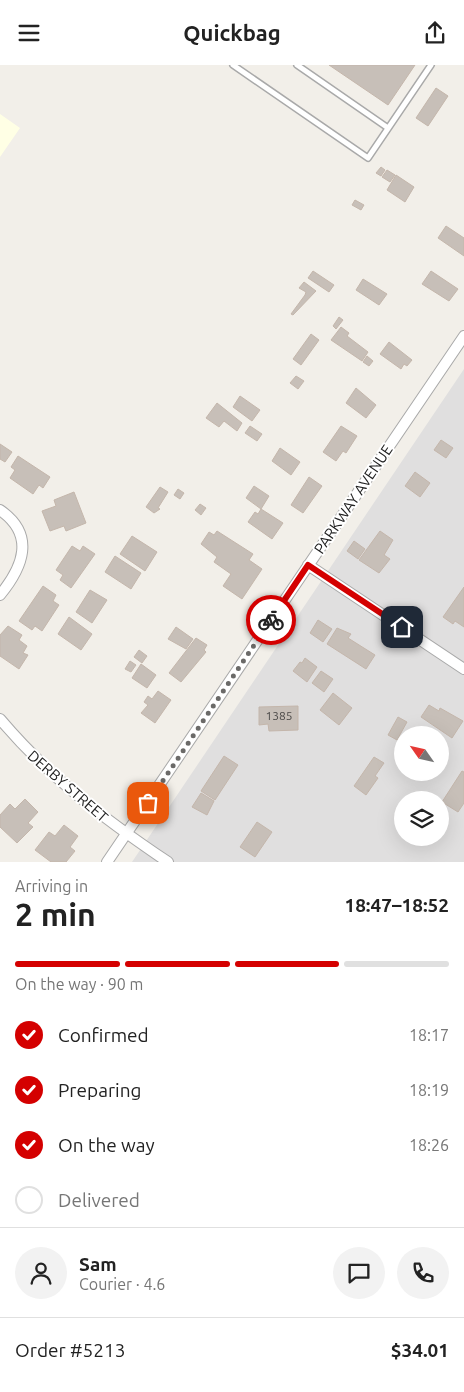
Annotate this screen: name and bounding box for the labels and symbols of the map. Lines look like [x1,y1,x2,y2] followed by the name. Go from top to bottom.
[310,441,396,557] street label: PARKWAY AVENUE
[246,595,296,645] courier
[381,606,423,648] pin
[265,709,293,722] house number: 1385
[394,726,449,781] north arrow
[25,747,112,826] street label: DERBY STREET
[127,782,169,824] pin

